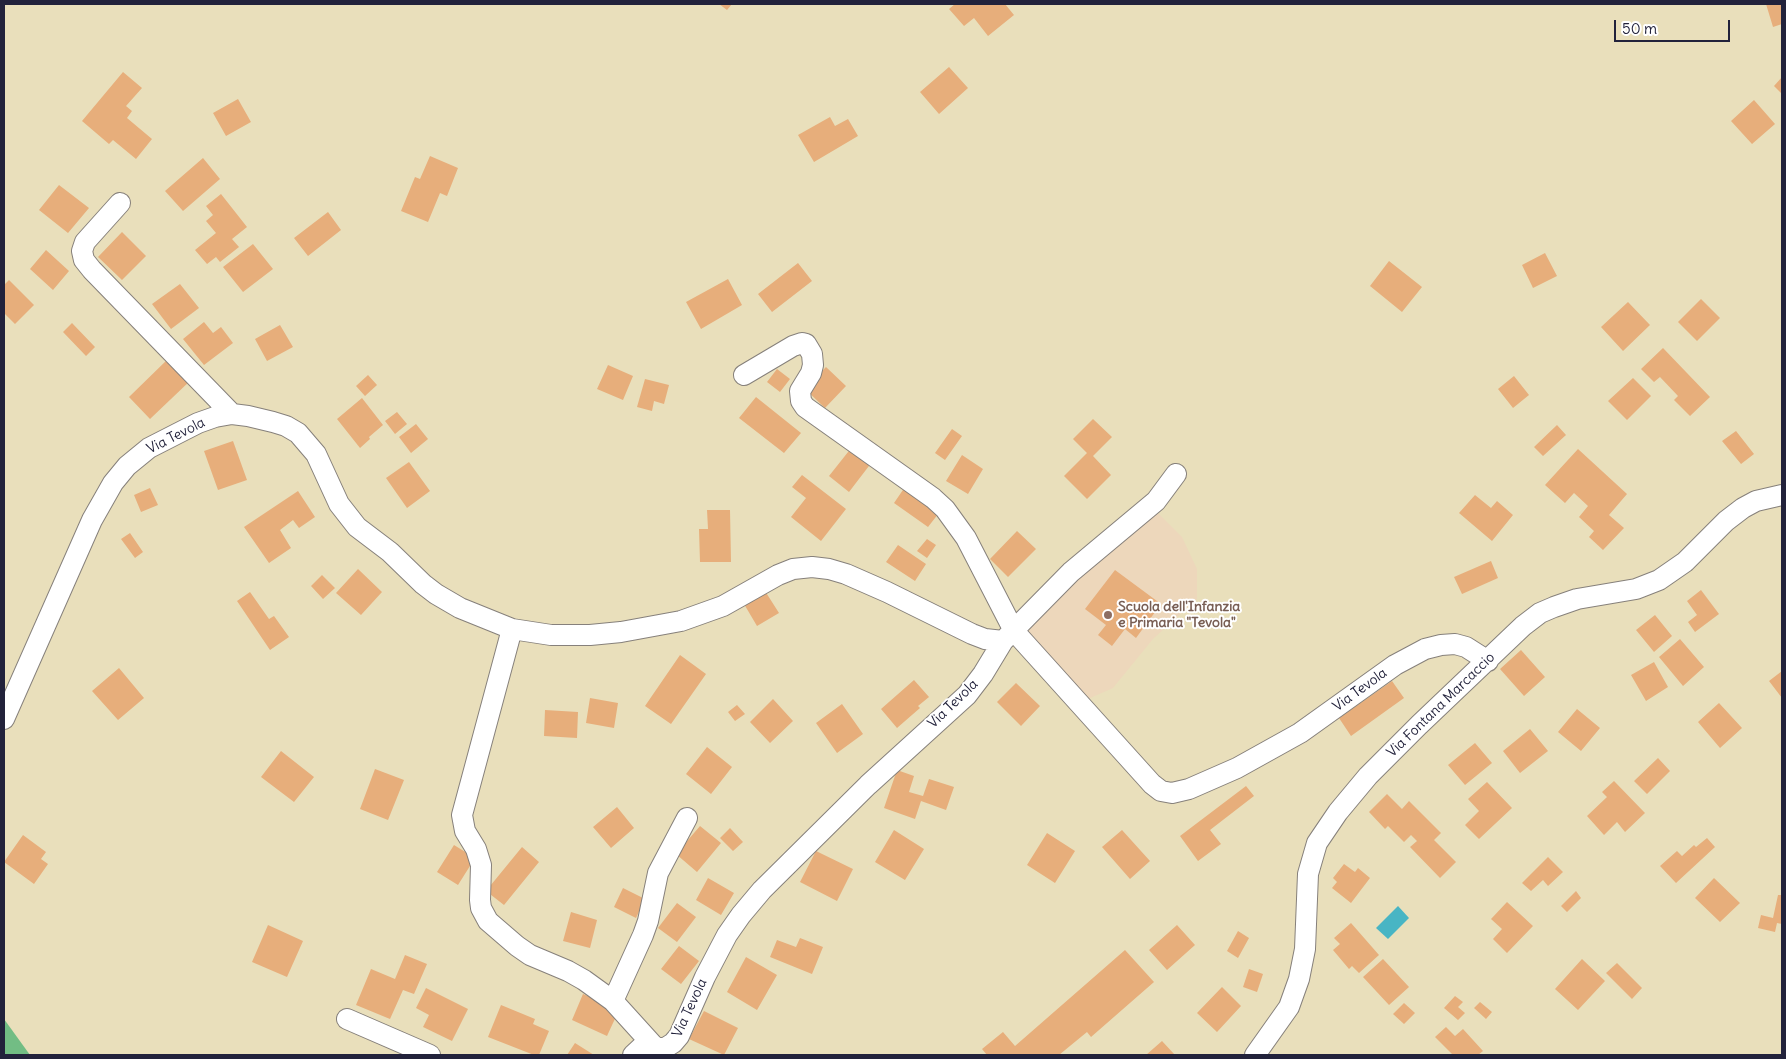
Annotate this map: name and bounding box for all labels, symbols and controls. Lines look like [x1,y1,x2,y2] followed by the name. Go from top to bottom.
[1616,10,1732,42] scale bar
[1622,19,1657,38] text: 50 m
[144,414,208,458] street label: Via Tevola
[1118,599,1240,632] place label: Scuola dell'Infanzia e Primaria "Tevola"
[1102,609,1114,621] marker: Scuola dell'Infanzia e Primaria "Tevola"
[1384,649,1498,761] street label: Via Fontana Marcaccio
[1330,665,1390,715] street label: Via Tevola
[925,676,981,732] street label: Via Tevola
[669,976,711,1040] street label: Via Tevola

